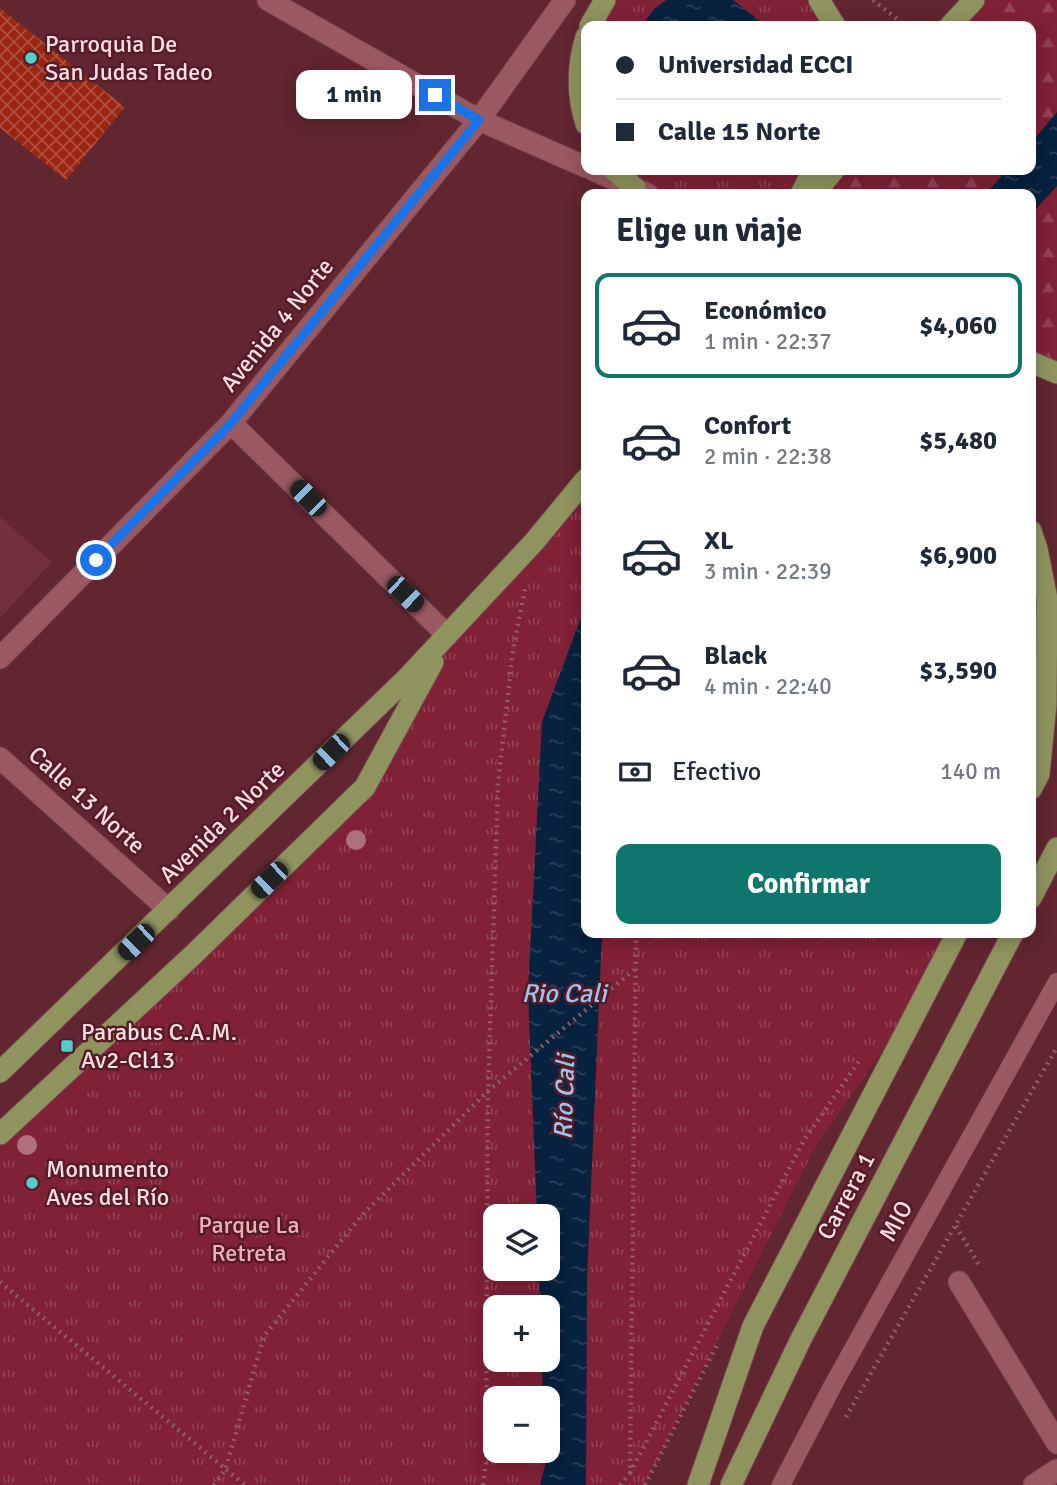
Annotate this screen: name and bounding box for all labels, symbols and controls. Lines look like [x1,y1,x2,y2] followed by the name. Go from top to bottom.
[45,29,213,87] place label: Parroquia De San Judas Tadeo
[658,49,853,81] text: Universidad ECCI
[23,50,39,66] marker: Parroquia De San Judas Tadeo
[295,70,410,119] callout: 1 min
[419,79,451,111] route end
[326,80,382,109] text: 1 min
[658,116,821,148] text: Calle 15 Norte
[616,211,802,250] text: Elige un viaje
[214,252,340,398] street label: Avenida 4 Norte
[620,294,683,357] icon: car
[704,295,827,327] text: Económico
[919,310,997,342] text: $4,060
[704,327,832,356] text: 1 min · 22:37
[620,409,683,472] icon: car
[704,410,791,442] text: Confort
[919,425,997,457] text: $5,480
[704,442,832,471] text: 2 min · 22:38
[286,476,331,520] car
[620,524,683,587] icon: car
[704,525,734,557] text: XL
[919,540,997,572] text: $6,900
[80,544,112,576] route start
[704,557,832,586] text: 3 min · 22:39
[383,572,428,616] car
[620,639,683,702] icon: car
[704,640,767,672] text: Black
[919,655,997,687] text: $3,590
[704,672,832,701] text: 4 min · 22:40
[309,730,354,774] car
[22,740,152,860] street label: Calle 13 Norte
[616,753,654,791] icon: cash
[153,755,291,889] street label: Avenida 2 Norte
[672,756,761,788] text: Efectivo
[940,757,1001,786] text: 140 m
[616,844,1001,924] button: Confirmar
[247,858,292,902] car
[114,920,159,964] car
[521,978,610,1010] water label: Rio Cali
[81,1017,237,1075] place label: Parabus C.A.M. Av2-Cl13
[59,1038,75,1054] marker: Parabus C.A.M. Av2-Cl13
[548,1051,583,1140] water label: Río Cali
[811,1147,881,1245] street label: Carrera 1
[46,1154,169,1212] place label: Monumento Aves del Río
[24,1175,40,1191] marker: Monumento Aves del Río
[873,1195,919,1247] street label: MIO
[483,1204,560,1463] map controls
[483,1204,560,1281] button: layers
[198,1210,300,1268] park label: Parque La Retreta
[483,1295,560,1372] button: +
[483,1386,560,1463] button: −

